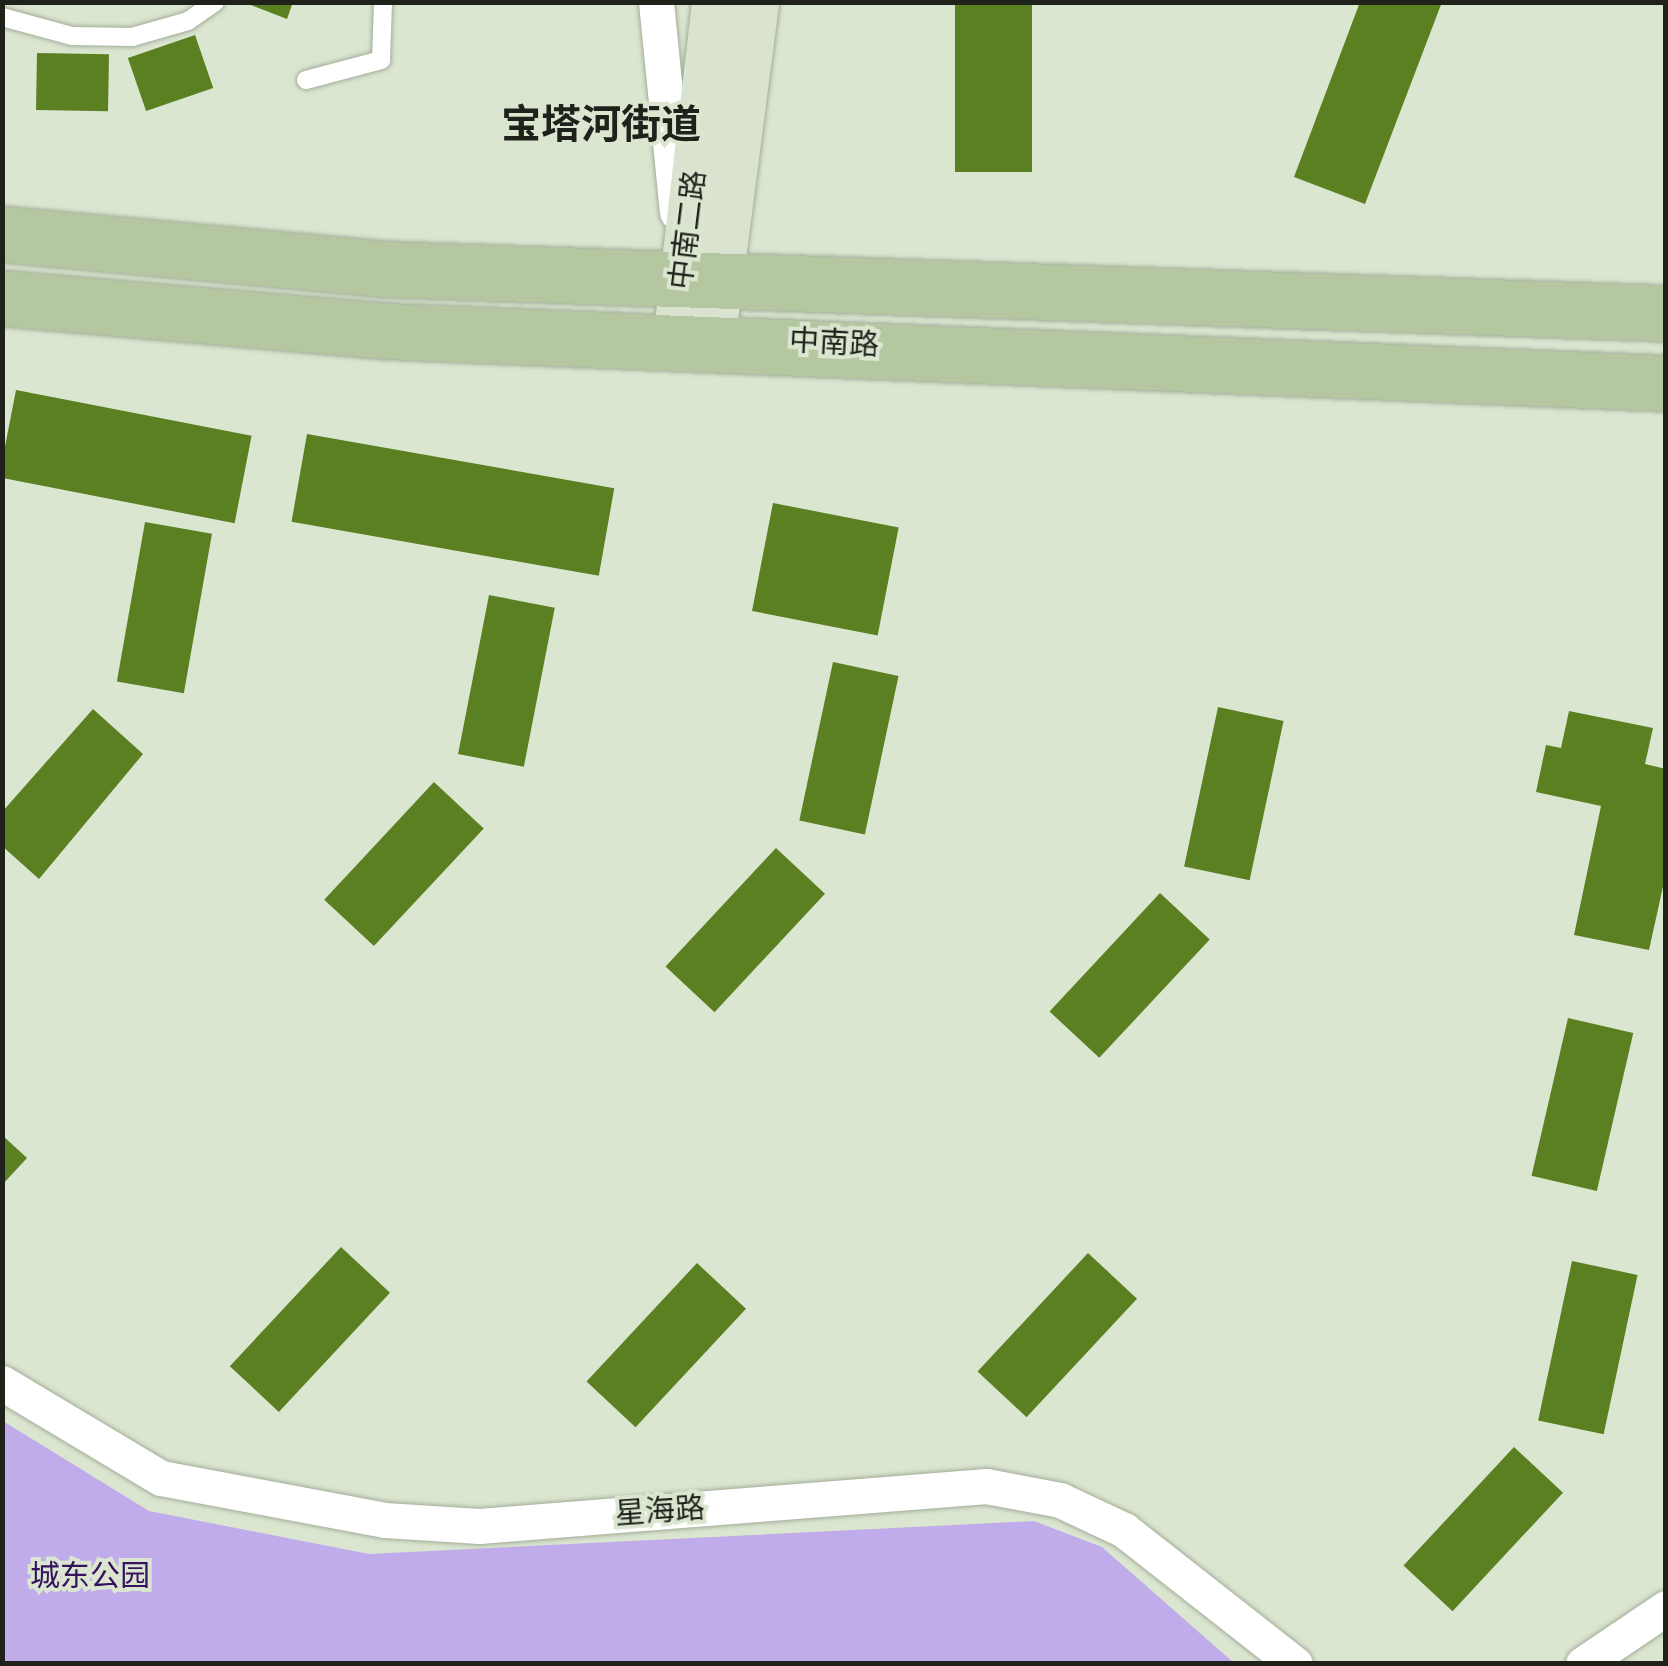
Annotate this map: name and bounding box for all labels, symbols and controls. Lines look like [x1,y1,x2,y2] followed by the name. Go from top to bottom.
[501,102,701,150] district label: 宝塔河街道
[664,168,714,292] street label: 中南二路
[788,324,880,364] street label: 中南路
[614,1491,706,1533] street label: 星海路
[30,1559,150,1595] park label: 城东公园

